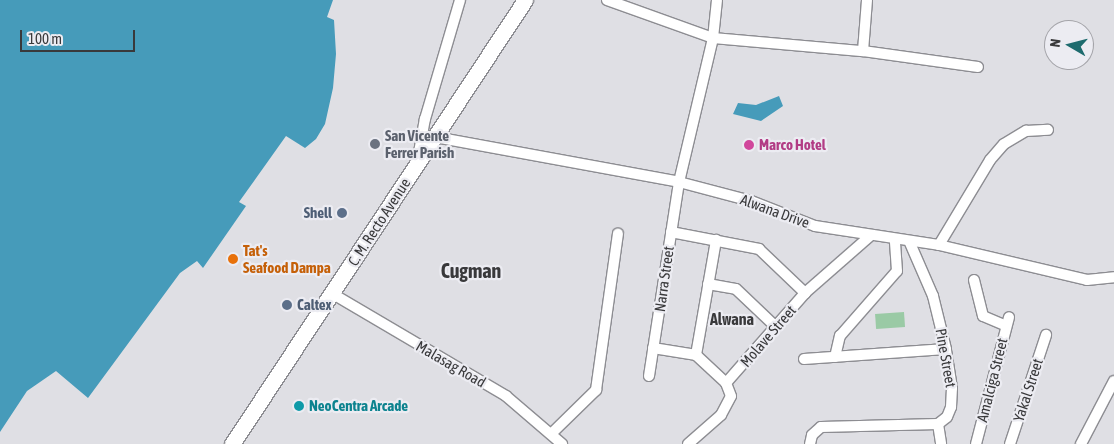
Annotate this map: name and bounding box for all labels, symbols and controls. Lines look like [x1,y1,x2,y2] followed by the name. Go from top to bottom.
[22,20,138,52] scale bar
[1044,20,1094,70] north arrow
[28,30,62,47] text: 100 m
[1047,38,1064,48] text: N
[385,126,454,161] place label: San Vicente Ferrer Parish
[759,136,826,154] place label: Marco Hotel
[369,138,381,150] marker: San Vicente Ferrer Parish
[743,139,755,151] marker: Marco Hotel
[344,175,414,269] street label: C. M. Recto Avenue
[738,190,812,232] street label: Alwana Drive
[304,204,332,222] place label: Shell
[336,207,348,219] marker: Shell
[243,241,331,276] place label: Tat's Seafood Dampa
[650,245,678,313] street label: Narra Street
[227,253,239,265] marker: Tat's Seafood Dampa
[441,258,501,282] district label: Cugman
[297,296,332,314] place label: Caltex
[281,299,293,311] marker: Caltex
[736,301,800,371] street label: Molave Street
[710,309,754,329] district label: Alwana
[932,327,960,389] street label: Pine Street
[973,336,1011,424] street label: Amalciga Street
[413,337,489,391] street label: Malasag Road
[1009,356,1047,424] street label: Yakal Street
[309,397,408,415] place label: NeoCentra Arcade
[293,400,305,412] marker: NeoCentra Arcade

